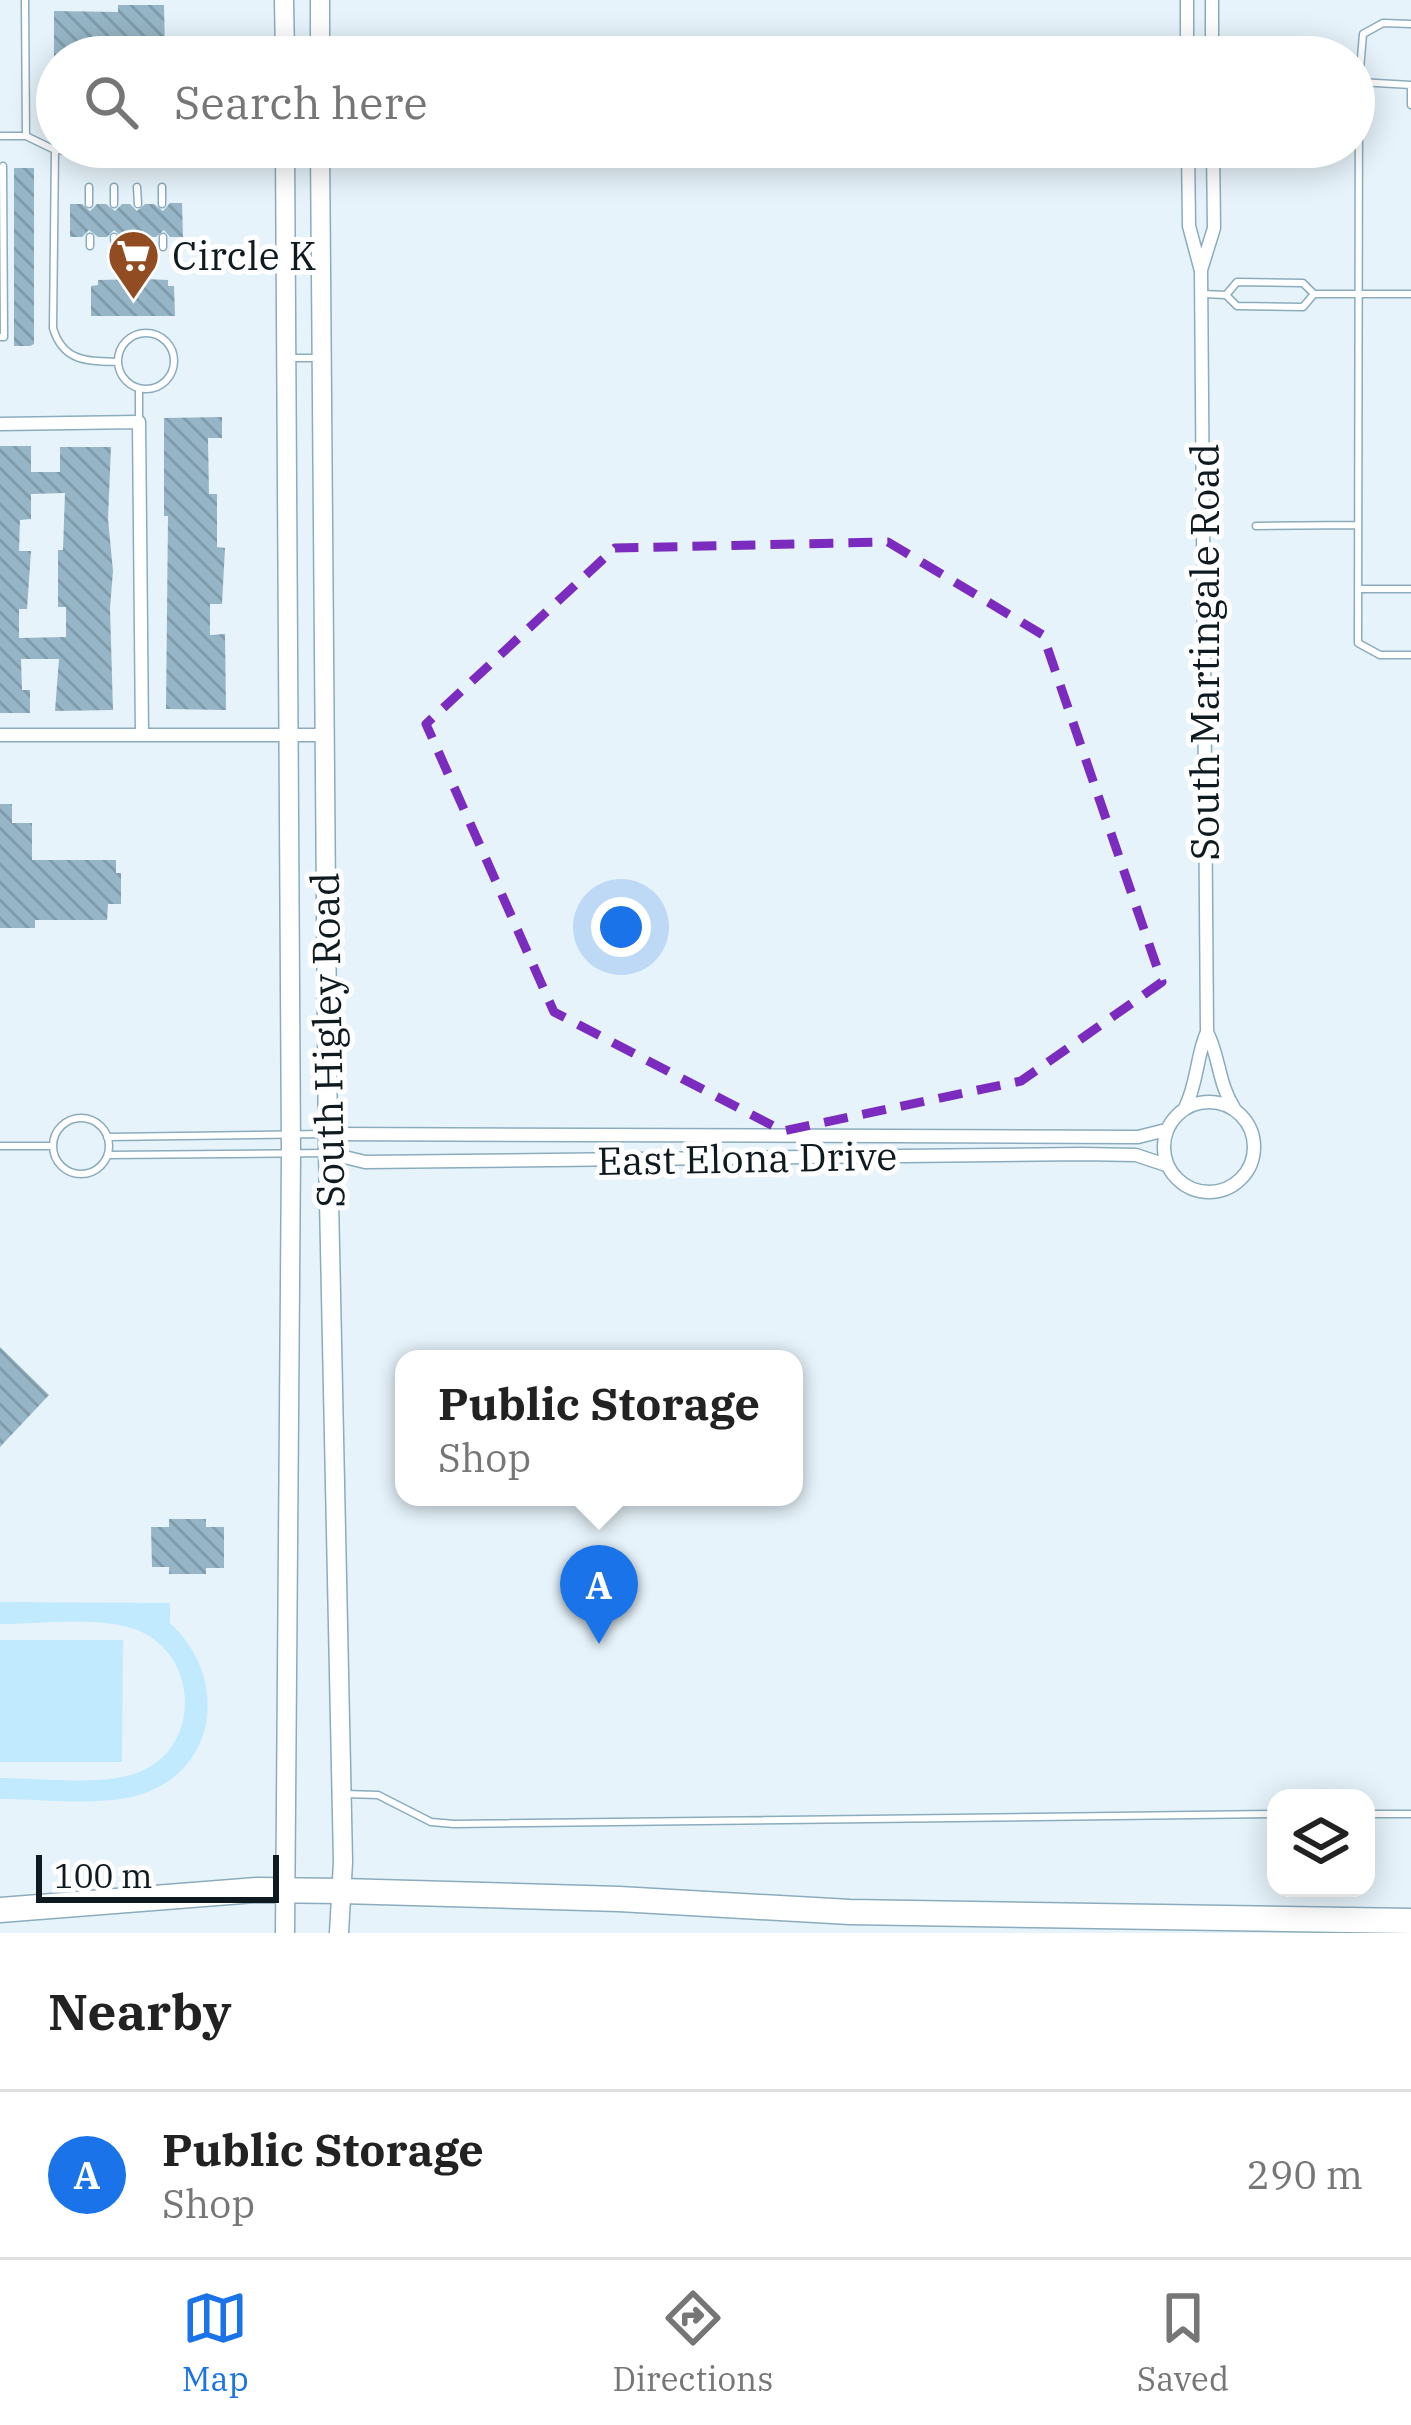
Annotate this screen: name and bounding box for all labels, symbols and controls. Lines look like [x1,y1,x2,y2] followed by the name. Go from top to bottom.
[36,36,1375,168] search box
[78,69,144,135] icon: search
[174,73,428,131] text: Search here
[105,227,161,301] supermarket icon: Circle K
[172,230,316,281] place label: Circle K
[1179,443,1230,861] street label: South Martingale Road
[299,872,355,1208] street label: South Higley Road
[591,897,651,957] your location
[596,1130,898,1186] street label: East Elona Drive
[395,1350,803,1506] popup
[438,1374,760,1432] text: Public Storage
[438,1432,531,1483] text: Shop
[560,1545,638,1644] pin: A
[1267,1789,1375,1897] map controls
[1267,1789,1375,1897] button: layers
[36,1849,279,1902] scale bar
[54,1854,153,1897] text: 100 m
[48,1978,232,2044] text: Nearby
[162,2120,484,2178] text: Public Storage
[73,2149,101,2200] text: A
[1247,2149,1363,2200] text: 290 m
[162,2178,255,2229] text: Shop
[182,2285,249,2400] tab: Map
[612,2285,773,2400] tab: Directions
[1137,2285,1229,2400] tab: Saved

